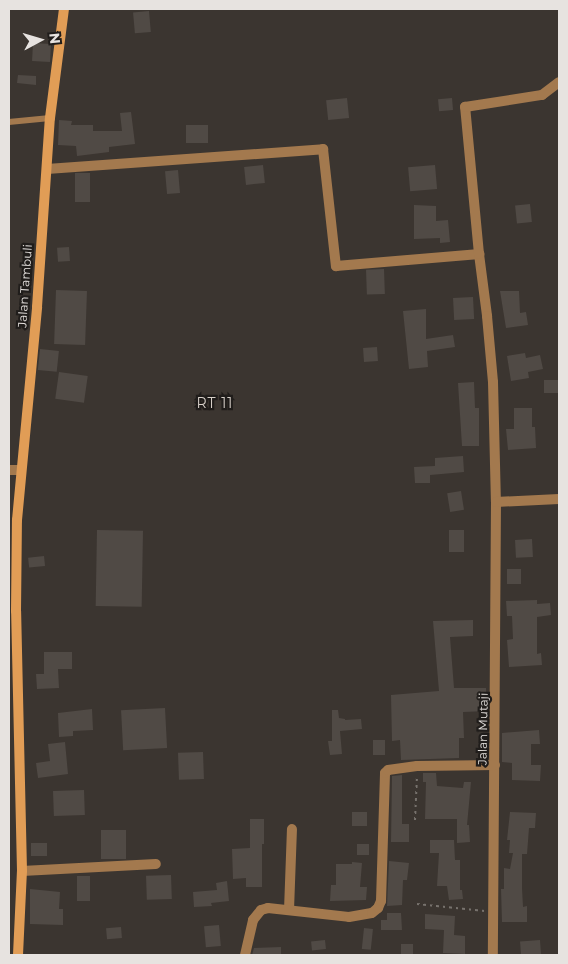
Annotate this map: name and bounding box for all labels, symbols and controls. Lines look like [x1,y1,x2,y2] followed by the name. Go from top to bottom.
[15,15,65,65] north arrow
[45,32,64,45] text: N
[15,244,35,328] street label: Jalan Tambuli
[196,395,234,411] district label: RT 11
[475,693,491,765] street label: Jalan Mutaji

